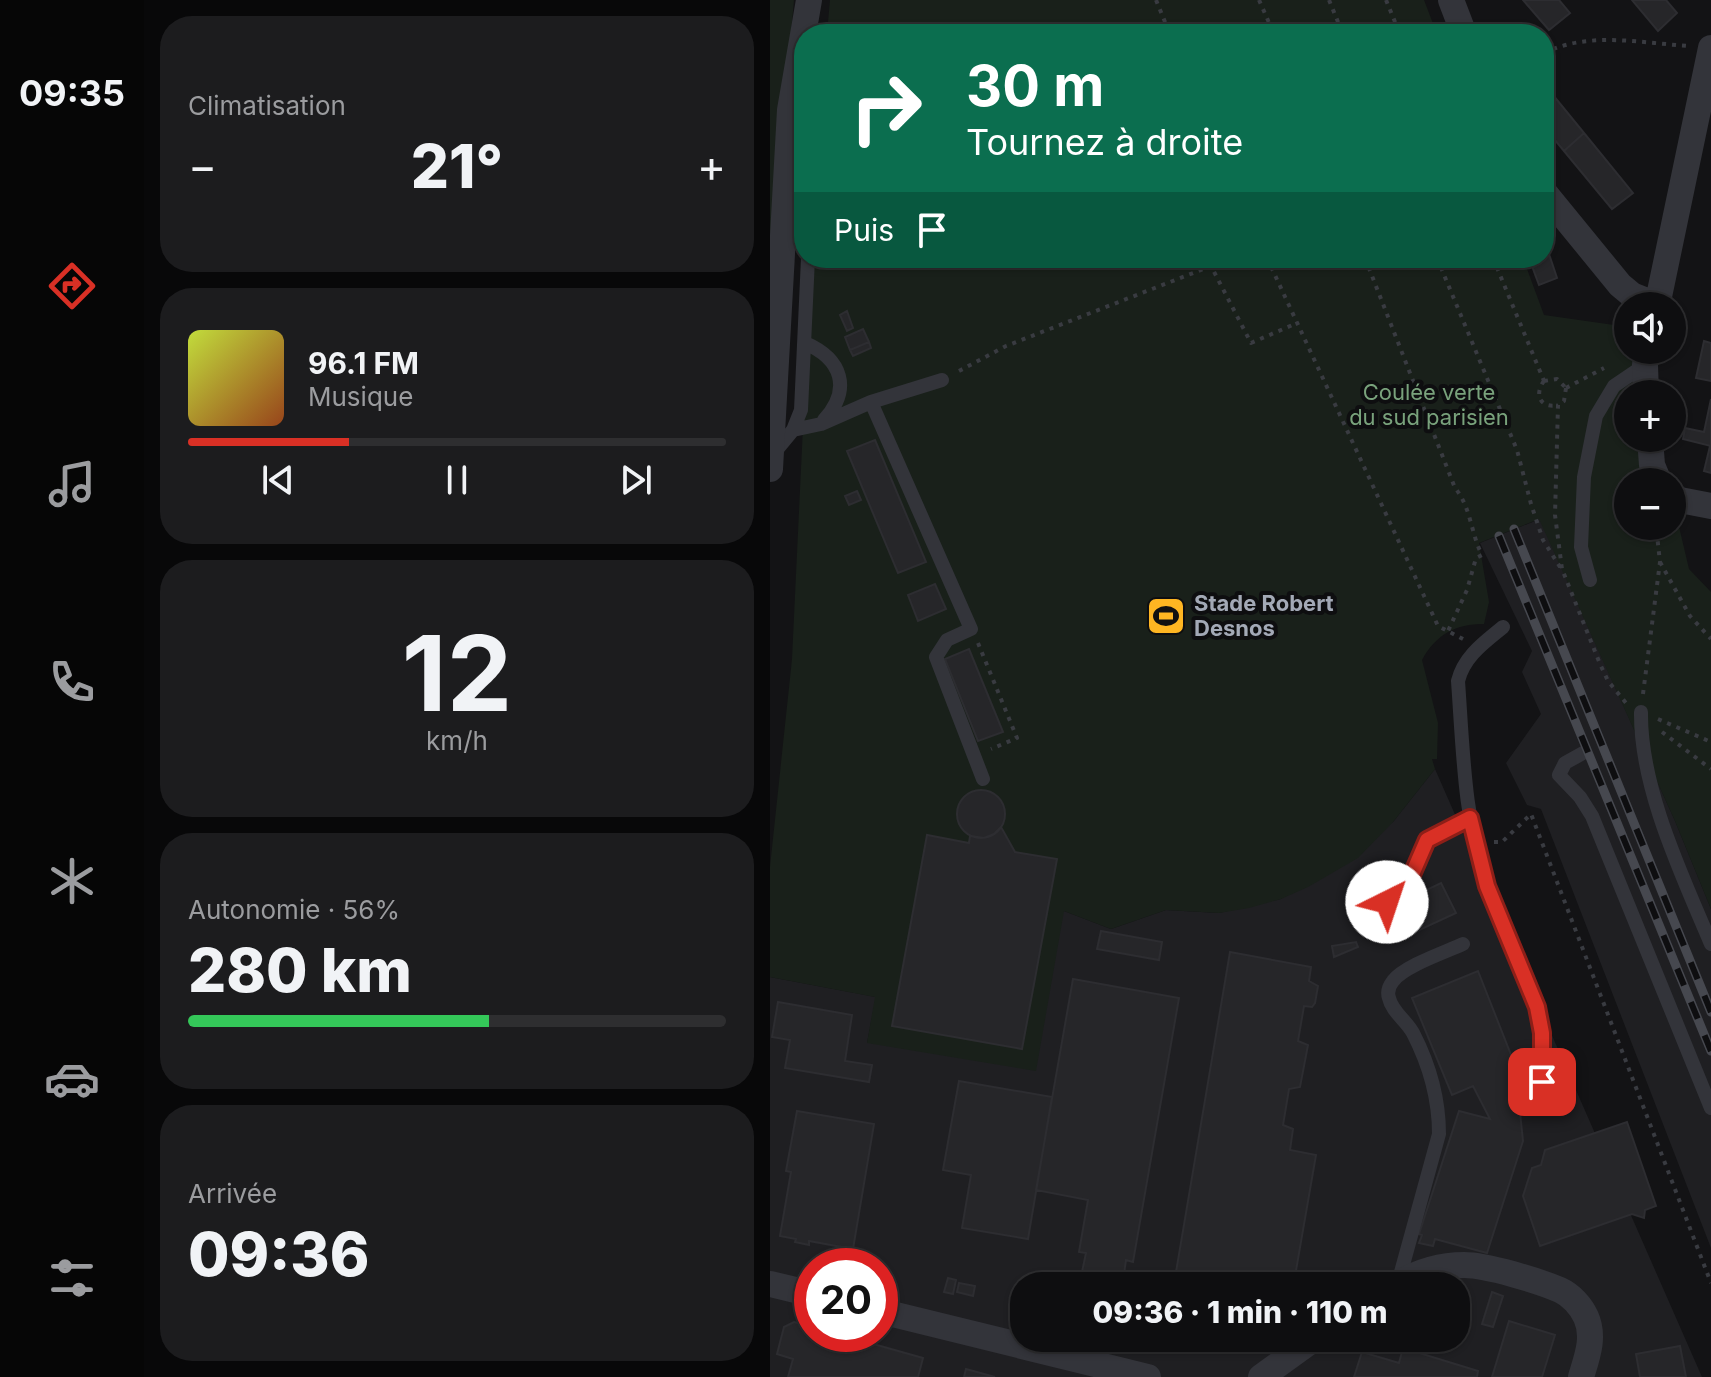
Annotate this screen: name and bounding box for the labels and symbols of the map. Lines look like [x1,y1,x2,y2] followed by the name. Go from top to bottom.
[1349,379,1509,430] park label: Coulée verte du sud parisien
[1194,590,1334,641] place label: Stade Robert Desnos
[1145,595,1187,637] sports icon: Stade Robert Desnos
[1345,860,1429,944] position arrow
[1508,1048,1576,1116] pin
[794,1248,898,1352] speed limit sign: 20

